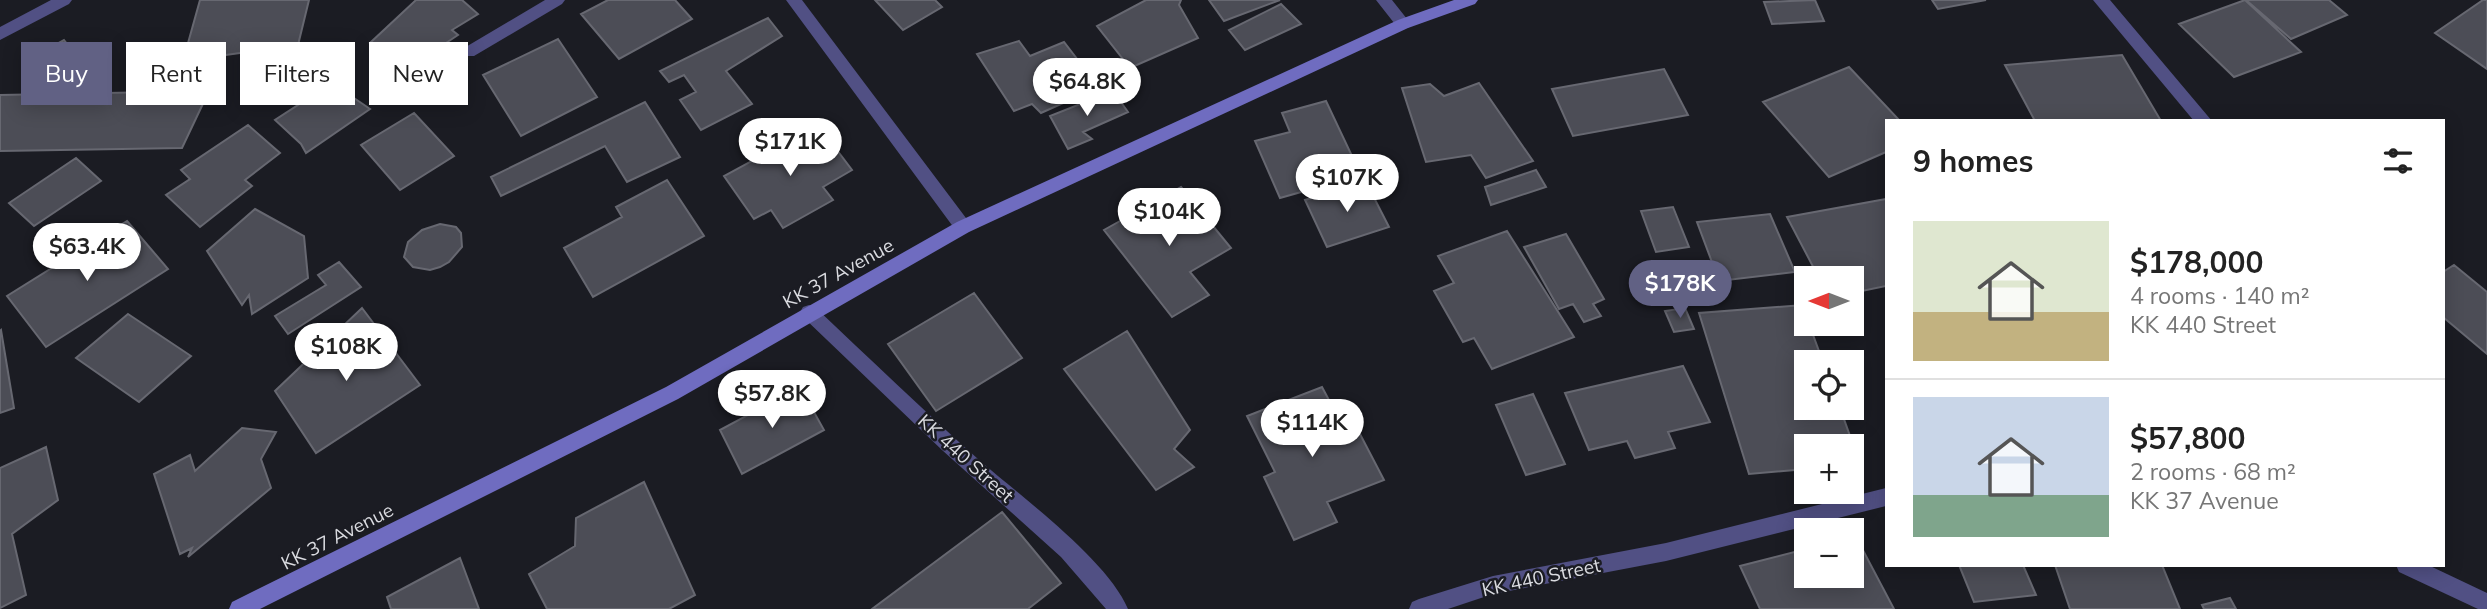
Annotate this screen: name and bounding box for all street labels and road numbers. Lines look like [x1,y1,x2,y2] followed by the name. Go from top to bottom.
[778,233,898,313] street label: KK 37 Avenue
[913,409,1019,508] street label: KK 440 Street
[277,497,397,575] street label: KK 37 Avenue
[1479,553,1603,601] street label: KK 440 Street

